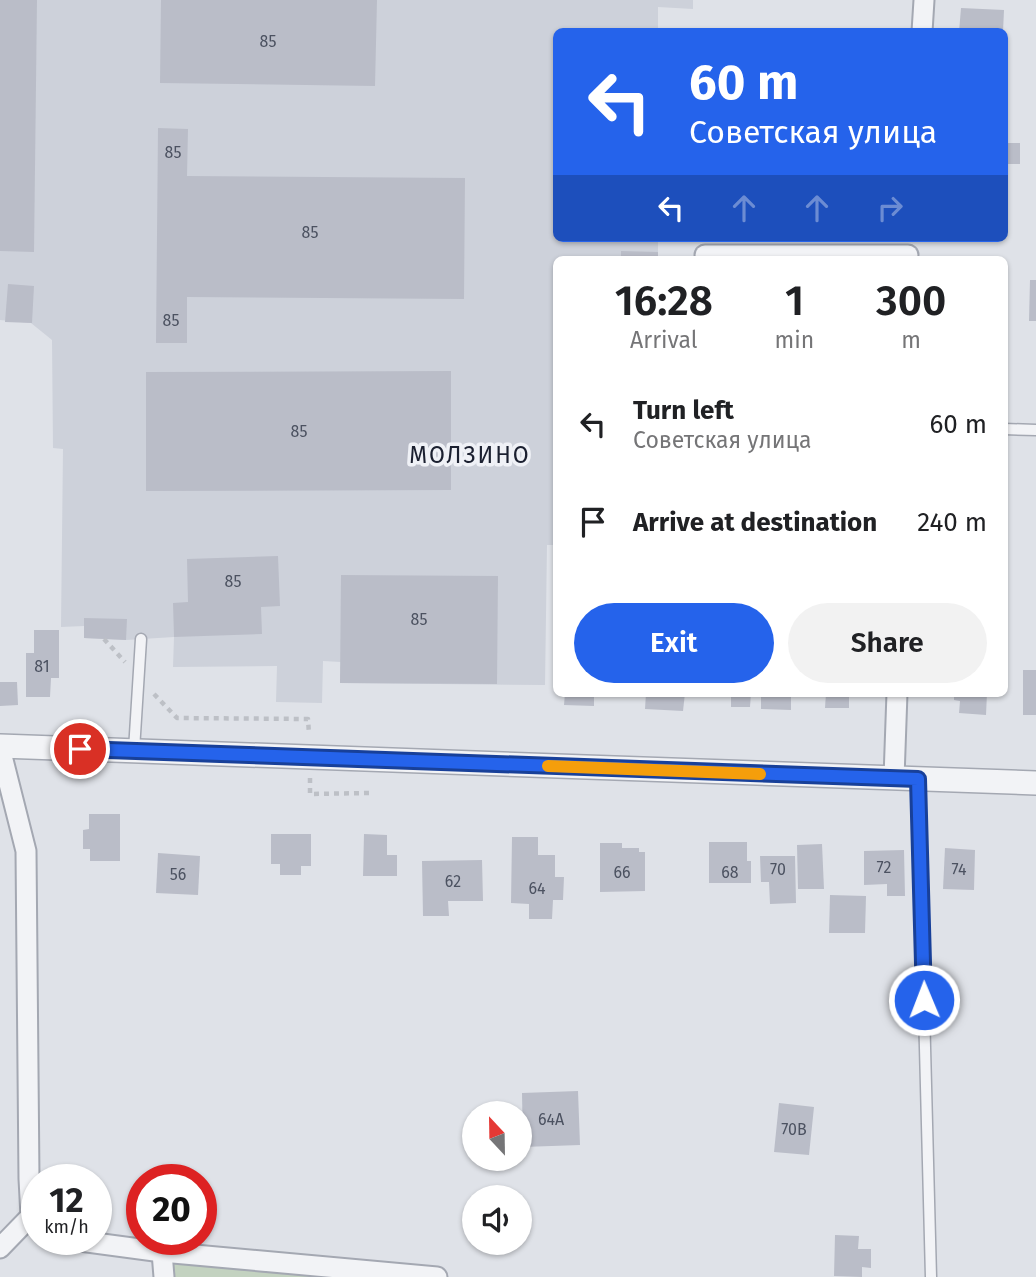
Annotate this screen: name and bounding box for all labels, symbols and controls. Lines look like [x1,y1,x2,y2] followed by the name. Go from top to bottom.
[260,32,276,51] house number: 85
[689,53,798,112] text: 60 m
[574,56,665,147] icon: left
[689,113,937,151] text: Советская улица
[165,143,181,162] house number: 85
[652,189,690,227] icon: left
[725,189,763,227] icon: ahead
[798,189,836,227] icon: ahead
[871,189,909,227] icon: right
[302,223,318,242] house number: 85
[615,276,713,326] text: 16:28
[785,276,804,326] text: 1
[876,276,946,326] text: 300
[163,311,179,330] house number: 85
[630,326,698,354] text: Arrival
[775,326,814,354] text: min
[901,326,921,354] text: m
[633,395,734,426] text: Turn left
[574,405,612,443] icon: left
[929,409,987,440] text: 60 m
[291,422,307,441] house number: 85
[633,426,811,454] text: Советская улица
[409,441,531,469] district label: МОЛЗИНО
[574,503,612,541] icon: arrive
[633,507,877,538] text: Arrive at destination
[917,507,987,538] text: 240 m
[225,572,241,591] house number: 85
[574,603,774,683] button: Exit
[788,603,987,683] button: Share
[411,610,427,629] house number: 85
[34,657,50,676] house number: 81
[50,719,110,779] pin
[61,730,99,768] icon: arrive
[877,858,891,877] house number: 72
[770,860,786,879] house number: 70
[952,860,967,879] house number: 74
[613,863,631,882] house number: 66
[721,863,739,882] house number: 68
[170,865,186,884] house number: 56
[445,872,461,891] house number: 62
[528,879,546,898] house number: 64
[887,963,961,1037] position arrow
[462,1101,532,1171] north arrow
[462,1101,532,1255] map controls
[538,1110,565,1129] house number: 64А
[781,1120,807,1139] house number: 70В
[126,1164,217,1255] speed limit sign: 20
[49,1179,84,1221] text: 12
[462,1185,532,1255] button: sound
[44,1216,89,1238] text: km/h

